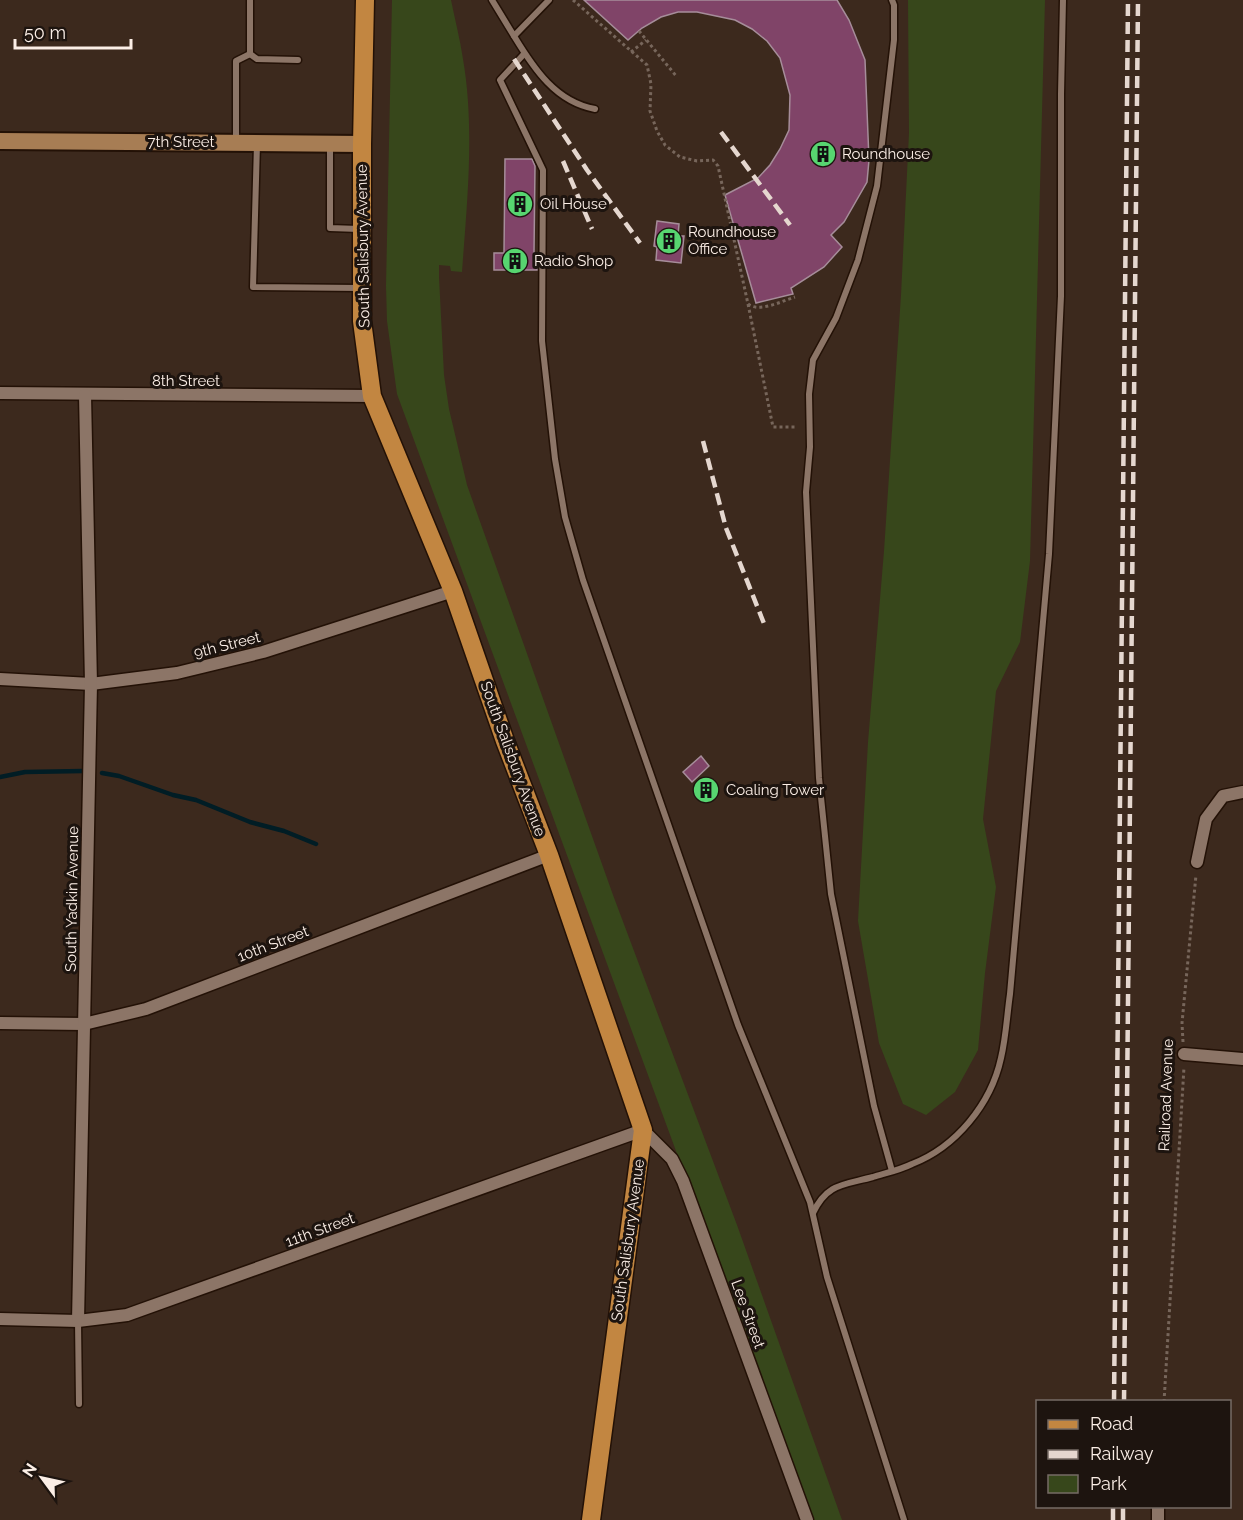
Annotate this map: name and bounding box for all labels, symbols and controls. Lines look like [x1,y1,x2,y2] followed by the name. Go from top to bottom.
[15,12,130,50] scale bar
[24,22,66,43] text: 50 m
[147,133,215,151] street label: 7th Street
[808,139,838,169] building icon: Roundhouse
[842,145,930,163] place label: Roundhouse
[353,164,373,328] street label: South Salisbury Avenue
[505,189,535,219] building icon: Oil House
[540,195,607,213] place label: Oil House
[688,223,776,258] place label: Roundhouse Office
[654,226,684,256] building icon: Roundhouse Office
[500,246,530,276] building icon: Radio Shop
[534,252,613,270] place label: Radio Shop
[152,372,220,390] street label: 8th Street
[192,628,262,662] street label: 9th Street
[477,679,549,839] street label: South Salisbury Avenue
[691,775,721,805] building icon: Coaling Tower
[726,781,825,799] place label: Coaling Tower
[62,826,82,972] street label: South Yadkin Avenue
[235,922,311,966] street label: 10th Street
[1155,1038,1177,1152] street label: Railroad Avenue
[608,1158,648,1322] street label: South Salisbury Avenue
[283,1209,357,1251] street label: 11th Street
[727,1277,769,1351] street label: Lee Street
[1036,1400,1231,1508] legend
[1090,1413,1133,1434] text: Road
[1090,1443,1154,1464] text: Railway
[12,1448,72,1508] north arrow
[19,1460,41,1480] text: N
[1090,1473,1127,1494] text: Park

